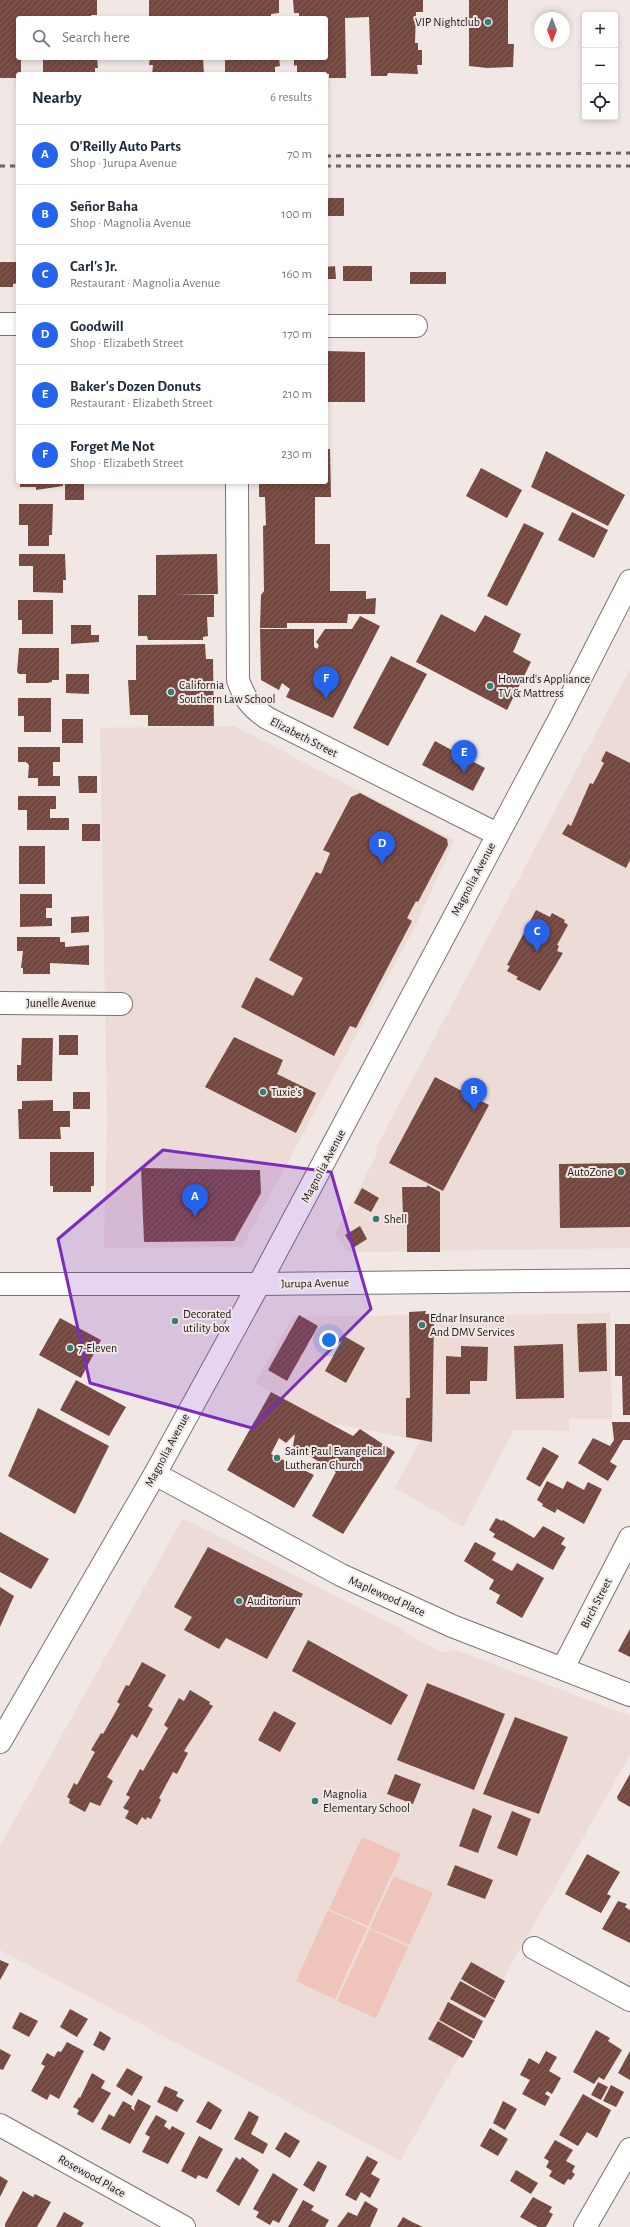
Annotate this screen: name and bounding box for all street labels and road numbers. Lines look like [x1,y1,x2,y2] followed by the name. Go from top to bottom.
[268,715,340,759] street label: Elizabeth Street
[449,840,497,918] street label: Magnolia Avenue
[26,997,96,1009] street label: Junelle Avenue
[299,1127,347,1205] street label: Magnolia Avenue
[281,1276,349,1290] street label: Jurupa Avenue
[143,1411,191,1489] street label: Magnolia Avenue
[347,1574,427,1618] street label: Maplewood Place
[578,1576,614,1630] street label: Birch Street
[56,2153,128,2199] street label: Rosewood Place

